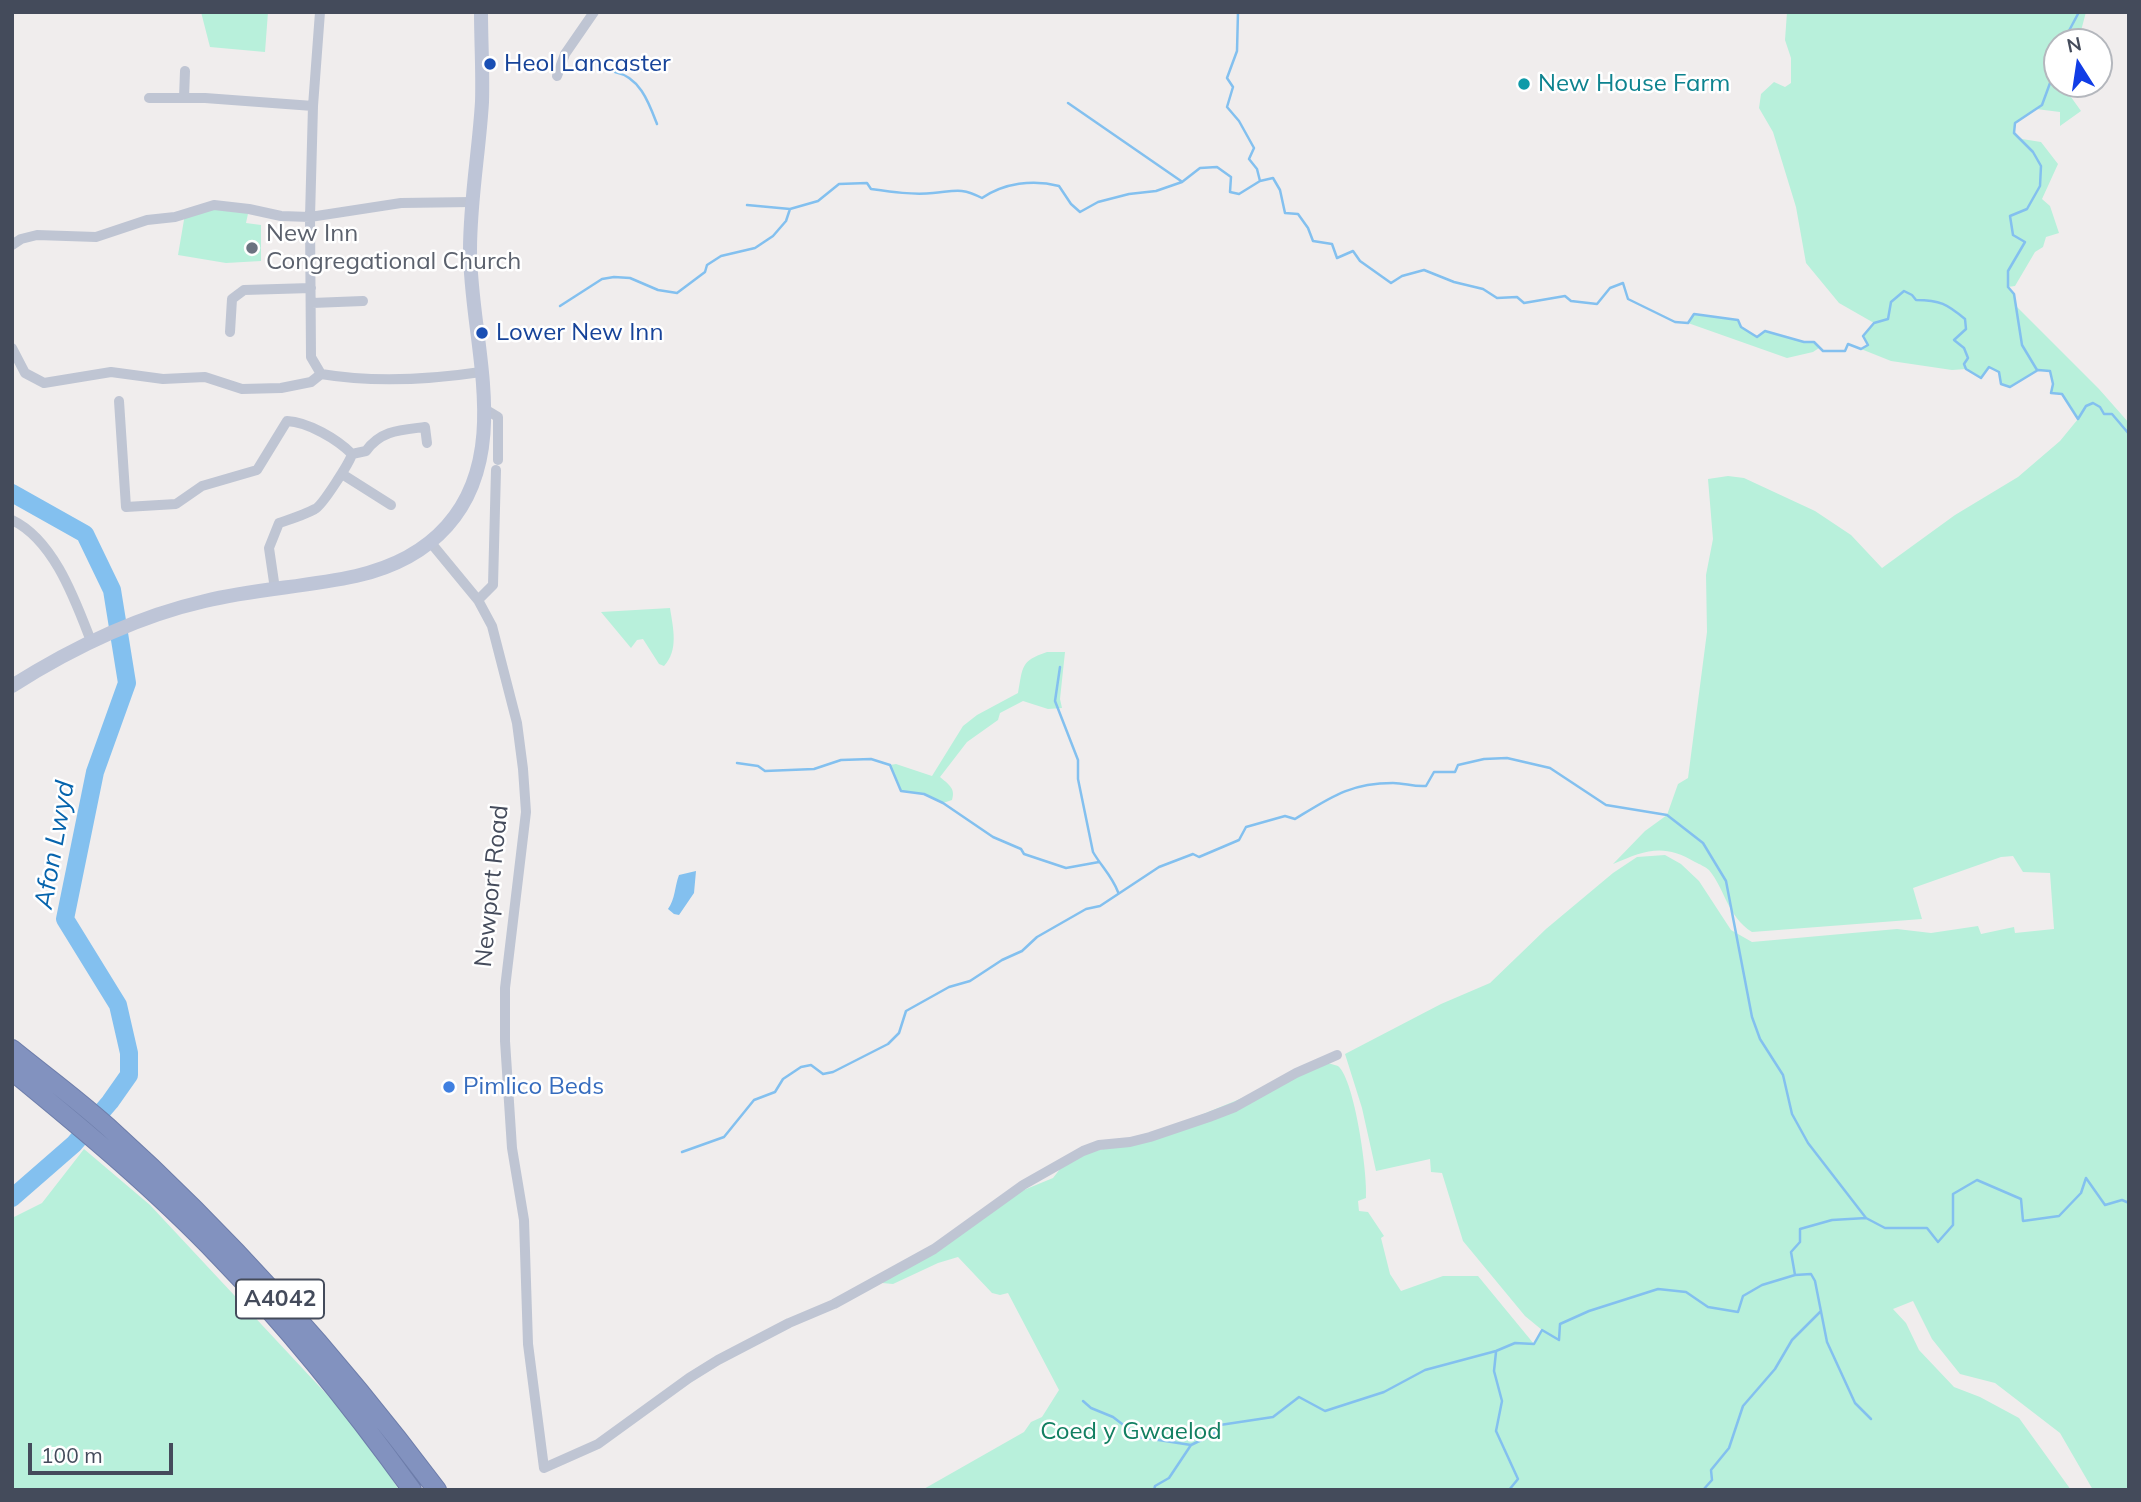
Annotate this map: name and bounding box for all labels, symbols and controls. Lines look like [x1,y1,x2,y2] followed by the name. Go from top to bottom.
[2043,28,2113,98] north arrow
[2065,31,2084,58] text: N
[504,50,671,78] place label: Heol Lancaster
[482,56,498,72] marker: Heol Lancaster
[1538,70,1730,98] place label: New House Farm
[1516,76,1532,92] marker: New House Farm
[266,220,521,276] place label: New Inn Congregational Church
[244,240,260,256] marker: New Inn Congregational Church
[496,319,663,347] place label: Lower New Inn
[474,325,490,341] marker: Lower New Inn
[28,779,82,911] water label: Afon Lwyd
[469,804,515,968] street label: Newport Road
[463,1073,604,1101] place label: Pimlico Beds
[441,1079,457,1095] marker: Pimlico Beds
[236,1280,324,1318] road number: A4042
[1040,1418,1222,1446] park label: Coed y Gwaelod
[32,1428,177,1472] scale bar
[41,1442,103,1468] text: 100 m

